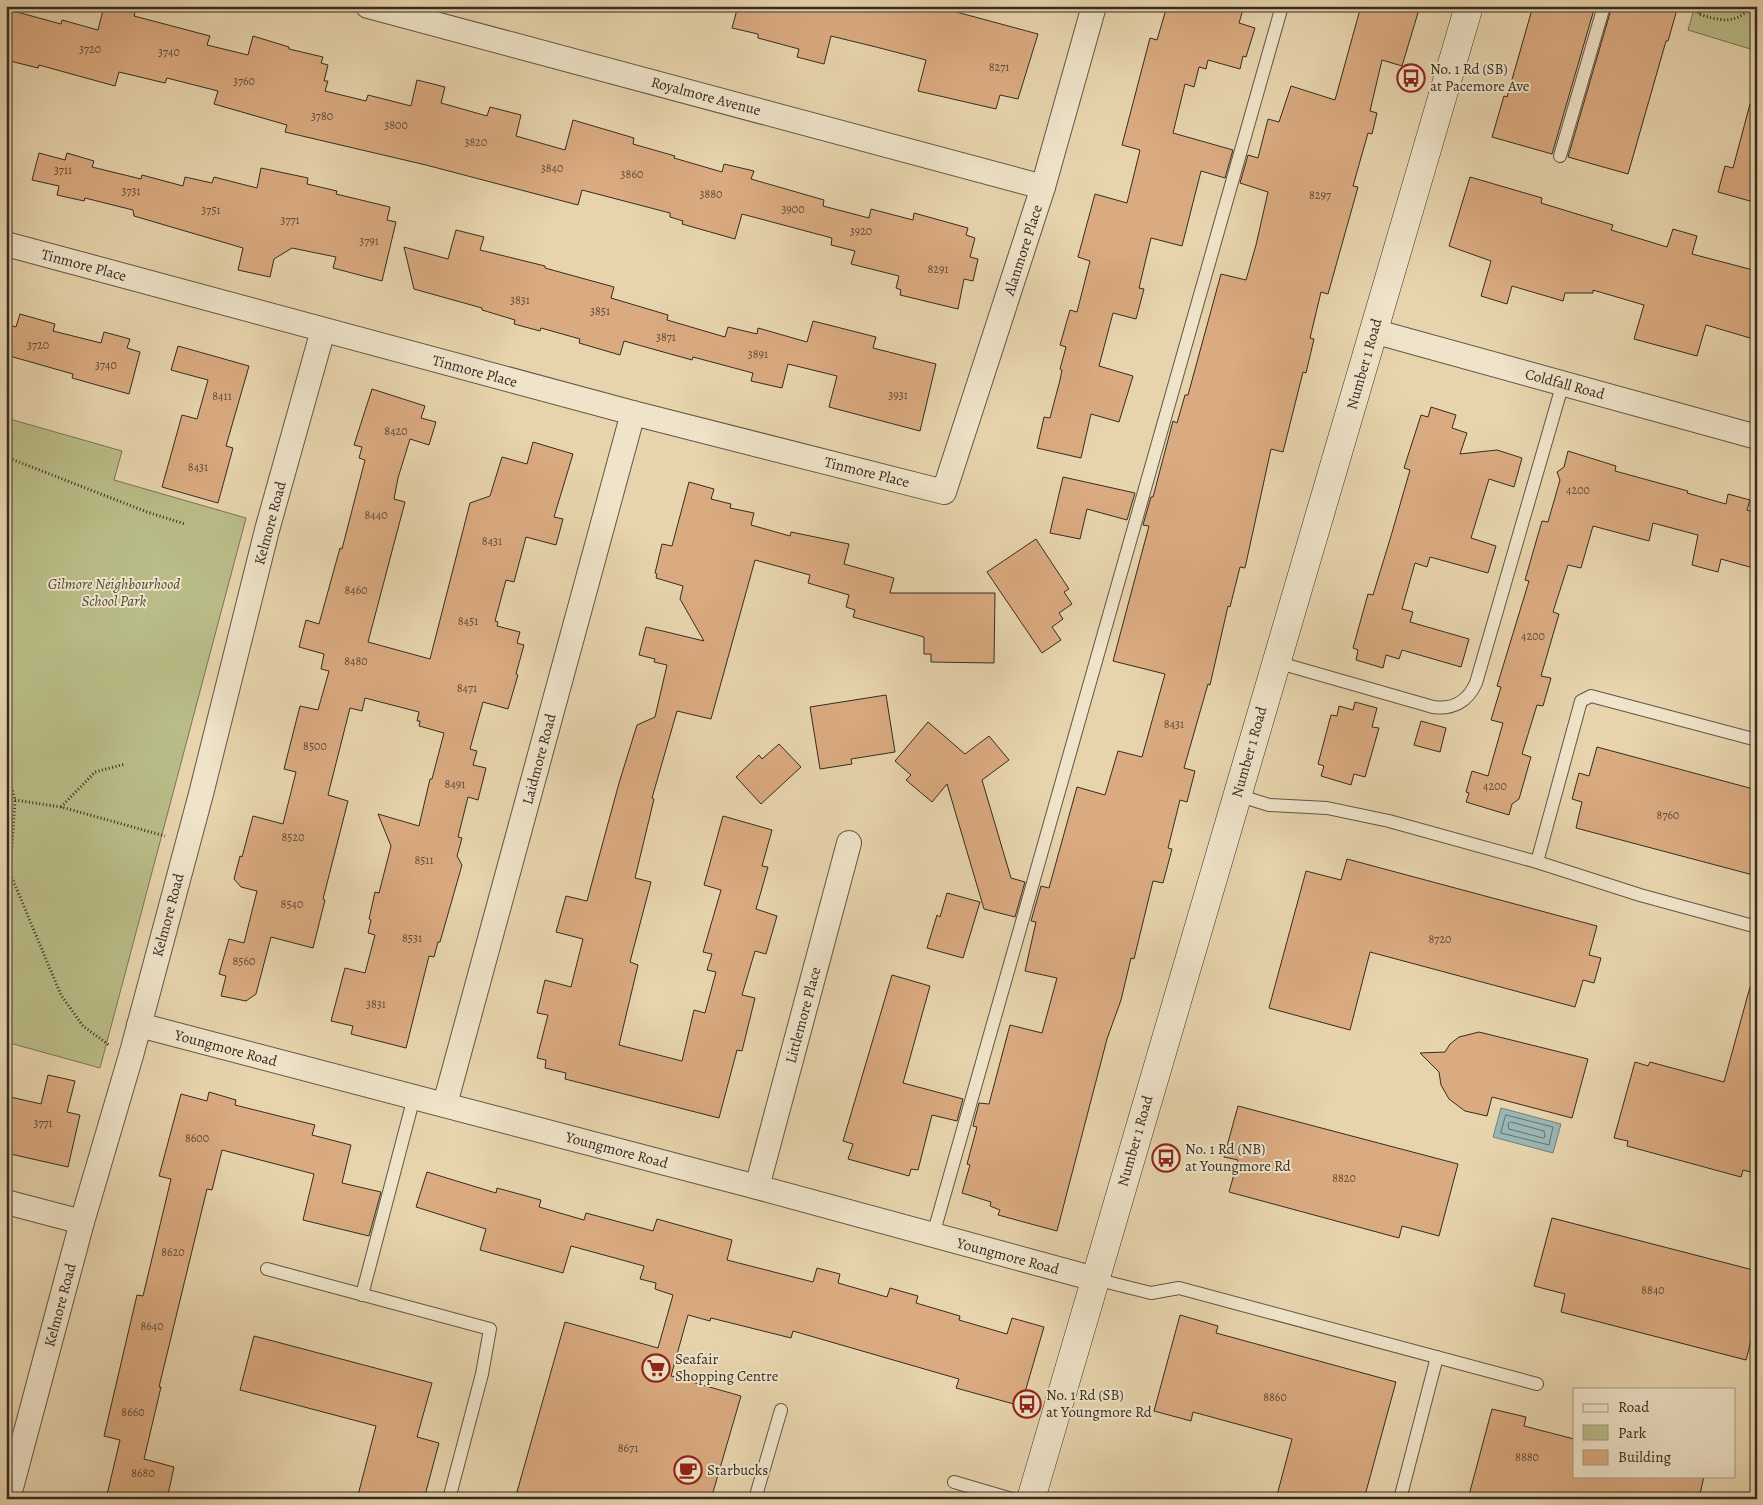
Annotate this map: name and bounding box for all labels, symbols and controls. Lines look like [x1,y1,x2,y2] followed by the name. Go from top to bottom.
[79,41,101,57] house number: 3720
[158,44,180,60] house number: 3740
[989,59,1009,75] house number: 8271
[1430,59,1530,96] place label: No. 1 Rd (SB) at Pacemore Ave
[1396,63,1426,93] bus stop icon: No. 1 Rd (SB) at Pacemore Ave
[649,72,763,120] street label: Royalmore Avenue
[233,73,255,89] house number: 3760
[311,108,333,124] house number: 3780
[384,117,408,133] house number: 3800
[465,134,487,150] house number: 3820
[541,160,563,176] house number: 3840
[54,162,72,178] house number: 3711
[621,166,643,182] house number: 3860
[121,183,141,199] house number: 3731
[699,186,723,202] house number: 3880
[1309,187,1332,203] house number: 8297
[781,201,805,217] house number: 3900
[201,202,221,218] house number: 3751
[999,202,1047,299] street label: Alanmore Place
[280,212,300,228] house number: 3771
[850,223,872,239] house number: 3920
[359,233,379,249] house number: 3791
[39,244,129,286] street label: Tinmore Place
[927,261,949,277] house number: 8291
[510,292,530,308] house number: 3831
[590,303,610,319] house number: 3851
[1341,315,1387,412] street label: Number 1 Road
[656,329,676,345] house number: 3871
[27,337,49,353] house number: 3720
[748,346,768,362] house number: 3891
[430,350,520,392] street label: Tinmore Place
[95,357,117,373] house number: 3740
[1523,364,1608,404] street label: Coldfall Road
[888,387,908,403] house number: 3931
[212,388,232,404] house number: 8411
[384,423,408,439] house number: 8420
[822,452,912,492] street label: Tinmore Place
[188,459,208,475] house number: 8431
[249,478,291,567] street label: Kelmore Road
[1566,482,1590,498] house number: 4200
[364,507,388,523] house number: 8440
[482,533,502,549] house number: 8431
[48,574,180,611] park label: Gilmore Neighbourhood School Park
[344,582,368,598] house number: 8460
[458,613,478,629] house number: 8451
[1521,628,1545,644] house number: 4200
[344,653,368,669] house number: 8480
[457,680,477,696] house number: 8471
[1226,703,1272,800] street label: Number 1 Road
[517,710,561,807] street label: Laidmore Road
[1164,716,1184,732] house number: 8431
[303,738,327,754] house number: 8500
[445,776,465,792] house number: 8491
[1483,778,1507,794] house number: 4200
[1657,807,1679,823] house number: 8760
[281,829,305,845] house number: 8520
[414,852,434,868] house number: 8511
[147,870,189,959] street label: Kelmore Road
[281,896,303,912] house number: 8540
[402,930,422,946] house number: 8531
[1429,931,1451,947] house number: 8720
[233,953,255,969] house number: 8560
[781,964,826,1065] street label: Littlemore Place
[366,996,386,1012] house number: 3831
[172,1024,280,1072] street label: Youngmore Road
[1112,1092,1158,1189] street label: Number 1 Road
[33,1115,53,1131] house number: 3771
[563,1126,671,1174] street label: Youngmore Road
[185,1130,209,1146] house number: 8600
[1185,1139,1292,1176] place label: No. 1 Rd (NB) at Youngmore Rd
[1151,1143,1181,1173] bus stop icon: No. 1 Rd (NB) at Youngmore Rd
[1332,1170,1356,1186] house number: 8820
[954,1232,1062,1280] street label: Youngmore Road
[161,1244,185,1260] house number: 8620
[39,1260,81,1349] street label: Kelmore Road
[1641,1282,1665,1298] house number: 8840
[140,1318,164,1334] house number: 8640
[675,1349,779,1386] place label: Seafair Shopping Centre
[641,1353,671,1383] supermarket icon: Seafair Shopping Centre
[1046,1385,1153,1422] place label: No. 1 Rd (SB) at Youngmore Rd
[1573,1388,1736,1478] legend
[1012,1389,1042,1419] bus stop icon: No. 1 Rd (SB) at Youngmore Rd
[1263,1389,1287,1405] house number: 8860
[1618,1397,1650,1417] text: Road
[121,1404,145,1420] house number: 8660
[1618,1423,1647,1443] text: Park
[618,1440,638,1456] house number: 8671
[1618,1447,1671,1467] text: Building
[1515,1449,1539,1465] house number: 8880
[673,1455,703,1485] cafe icon: Starbucks
[707,1460,768,1480] place label: Starbucks
[131,1465,155,1481] house number: 8680

